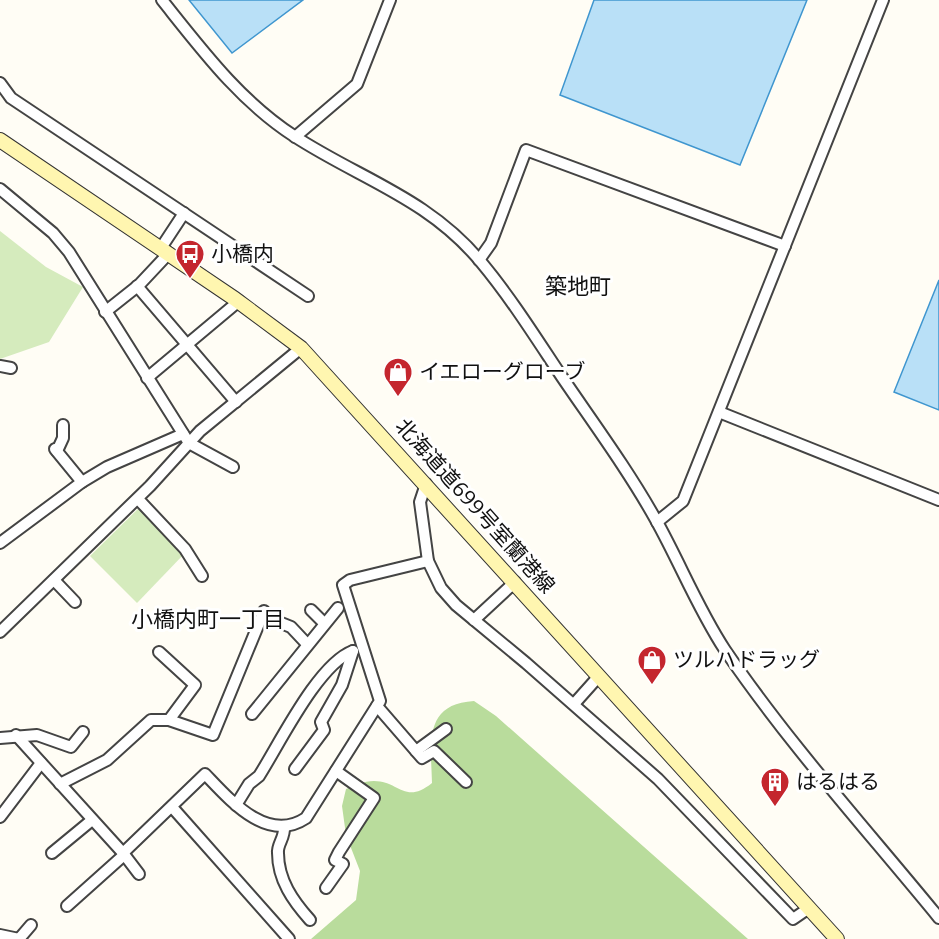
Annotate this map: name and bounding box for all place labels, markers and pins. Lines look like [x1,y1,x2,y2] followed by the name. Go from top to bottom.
[174,238,206,280] bus stop icon: 小橋内
[211,241,274,267] place label: 小橋内
[382,356,414,398] shop icon: イエローグローブ
[419,359,586,385] place label: イエローグローブ
[636,644,668,686] shop icon: ツルハドラッグ
[673,647,820,673] place label: ツルハドラッグ
[759,766,791,808] building icon: はるはる
[796,769,880,795] place label: はるはる

